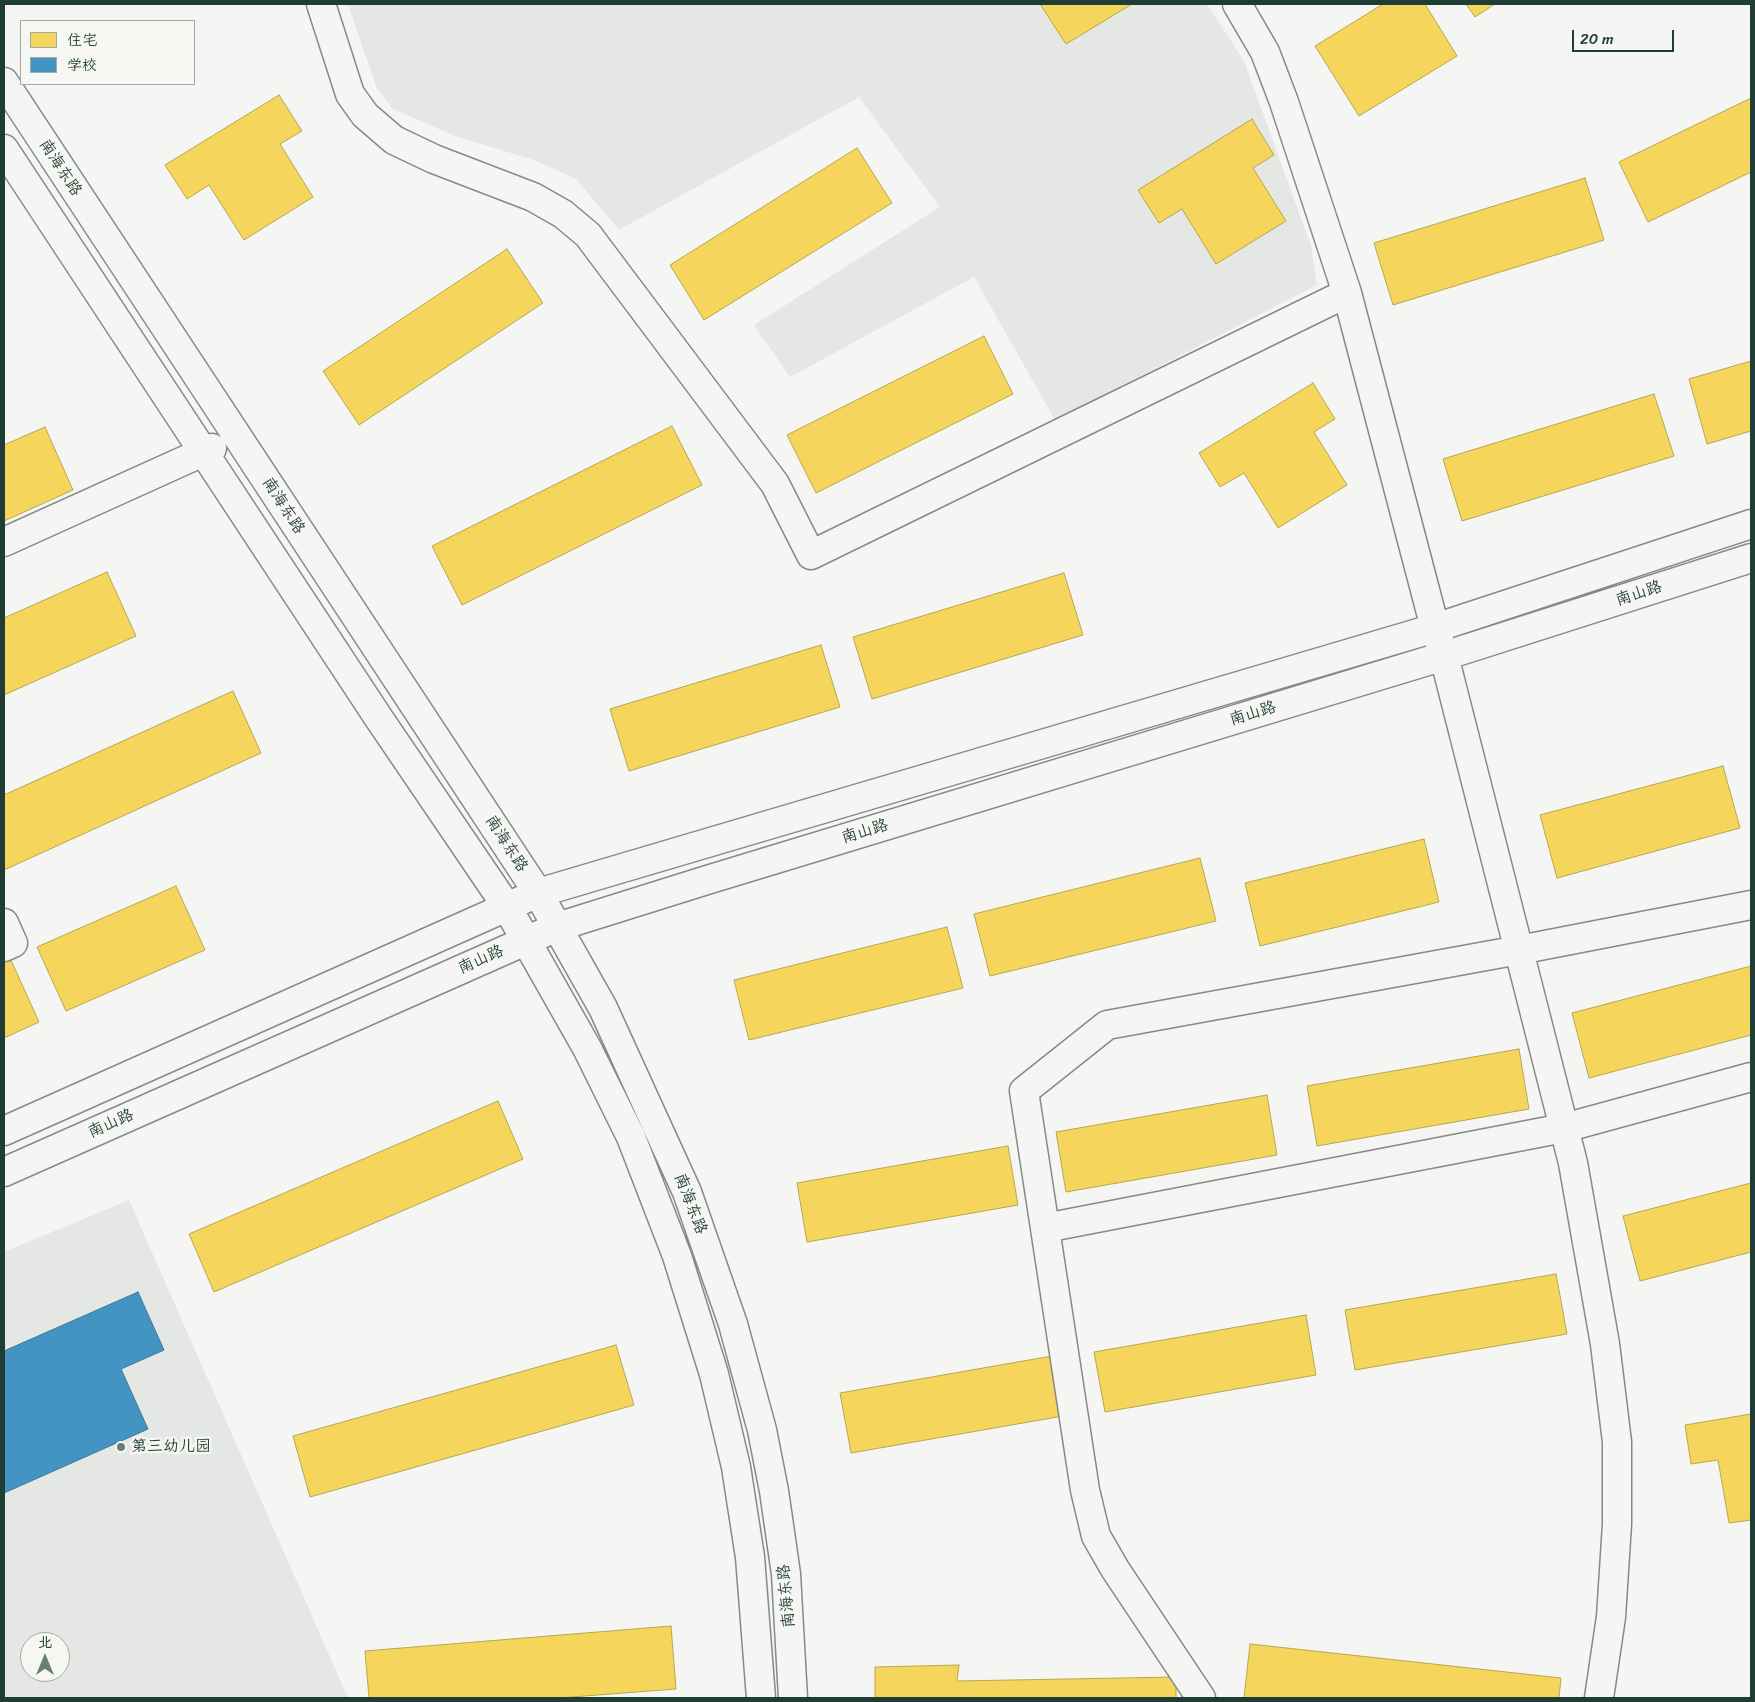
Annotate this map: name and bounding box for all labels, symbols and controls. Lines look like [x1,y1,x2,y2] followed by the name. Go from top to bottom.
[20,20,195,85] legend
[1575,20,1678,52] scale bar
[1580,26,1614,52] text: 20 m
[67,27,97,53] text: 住宅
[67,52,97,78] text: 学校
[35,136,85,200] street label: 南海东路
[258,474,308,538] street label: 南海东路
[1613,577,1665,611] street label: 南山路
[1227,698,1279,730] street label: 南山路
[481,812,531,876] street label: 南海东路
[839,816,891,848] street label: 南山路
[455,941,507,979] street label: 南山路
[85,1105,137,1143] street label: 南山路
[670,1171,710,1237] street label: 南海东路
[131,1437,211,1457] place label: 第三幼儿园
[115,1441,127,1453] marker: 第三幼儿园
[775,1563,799,1629] street label: 南海东路
[38,1630,52,1655] text: 北
[20,1632,70,1682] north arrow

